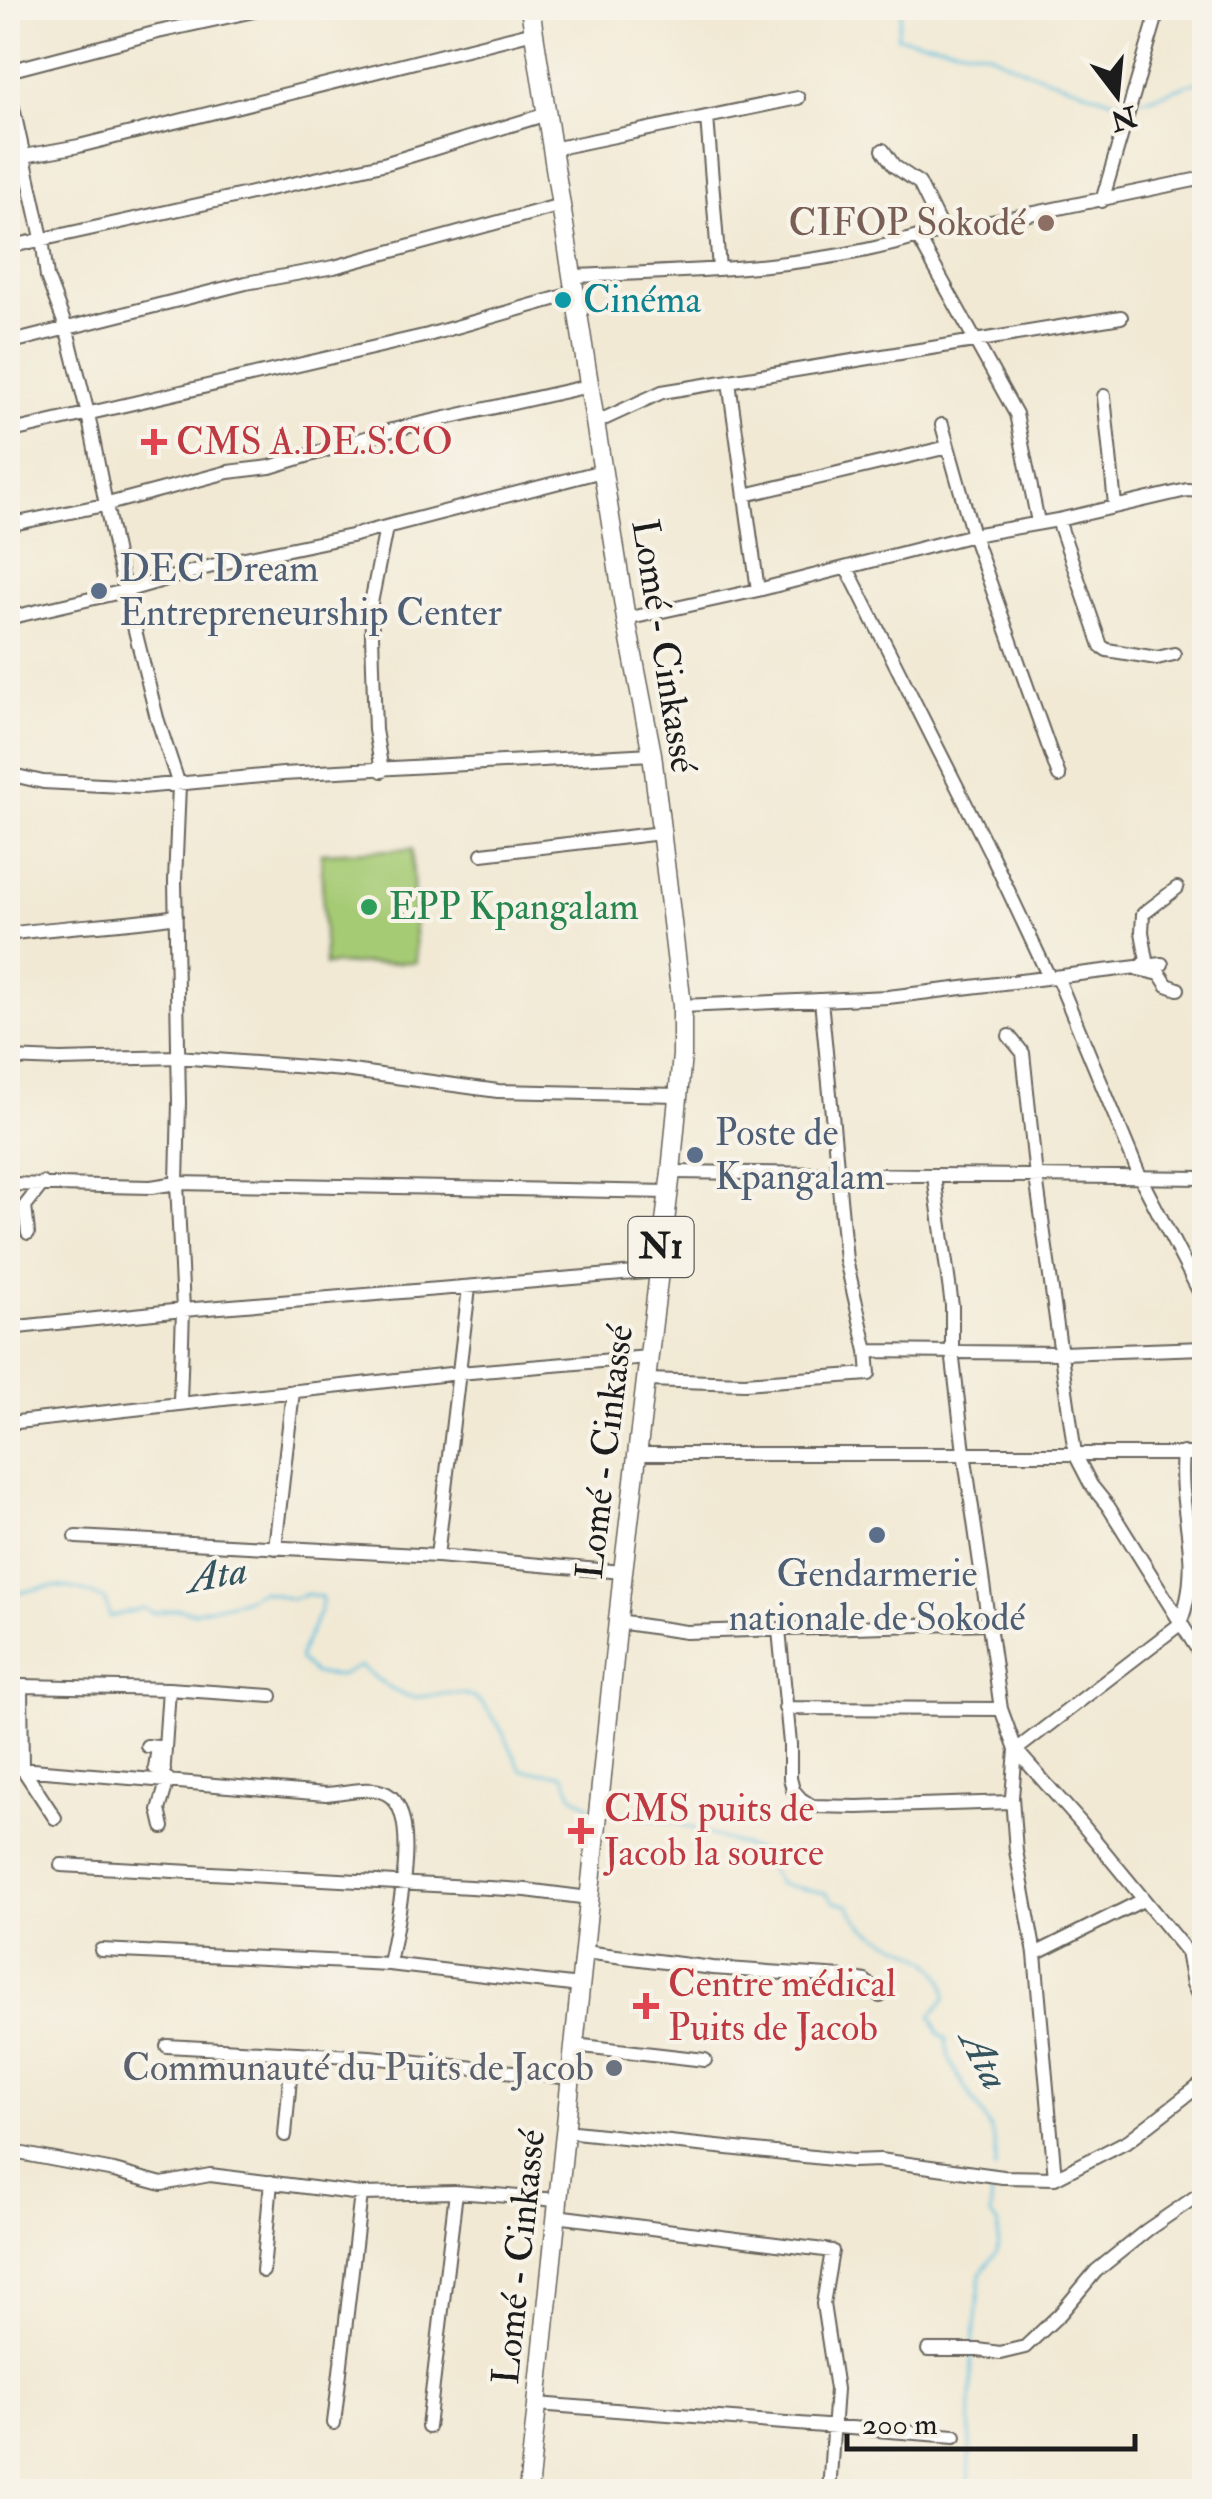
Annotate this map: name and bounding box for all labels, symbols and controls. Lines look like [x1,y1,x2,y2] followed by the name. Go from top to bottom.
[1067,45,1167,145] north arrow
[1106,97,1141,138] text: N
[789,199,1026,247] place label: CIFOP Sokodé
[1035,212,1057,234] marker: CIFOP Sokodé
[583,276,702,324] place label: Cinéma
[552,289,574,311] marker: Cinéma
[176,418,453,466] place label: CMS A.DE.S.CO
[141,429,167,455] marker: CMS A.DE.S.CO
[620,516,708,776] street label: Lomé - Cinkassé
[119,545,502,637] place label: DEC Dream Entrepreneurship Center
[88,580,110,602] marker: DEC Dream Entrepreneurship Center
[389,883,639,931] place label: EPP Kpangalam
[358,896,380,918] marker: EPP Kpangalam
[715,1109,885,1201] place label: Poste de Kpangalam
[684,1144,706,1166] marker: Poste de Kpangalam
[628,1217,694,1277] road number: N1
[566,1322,644,1582] street label: Lomé - Cinkassé
[866,1524,888,1546] marker: Gendarmerie nationale de Sokodé
[179,1545,251,1606] water label: Ata
[729,1550,1025,1642] place label: Gendarmerie nationale de Sokodé
[603,1785,824,1877] place label: CMS puits de Jacob la source
[568,1818,594,1844] marker: CMS puits de Jacob la source
[668,1960,896,2052] place label: Centre médical Puits de Jacob
[633,1993,659,2019] marker: Centre médical Puits de Jacob
[946,2018,1020,2099] water label: Ata
[122,2044,594,2092] place label: Communauté du Puits de Jacob
[603,2057,625,2079] marker: Communauté du Puits de Jacob
[482,2127,556,2387] street label: Lomé - Cinkassé
[847,2389,1134,2451] scale bar
[862,2406,938,2443] text: 200 m

